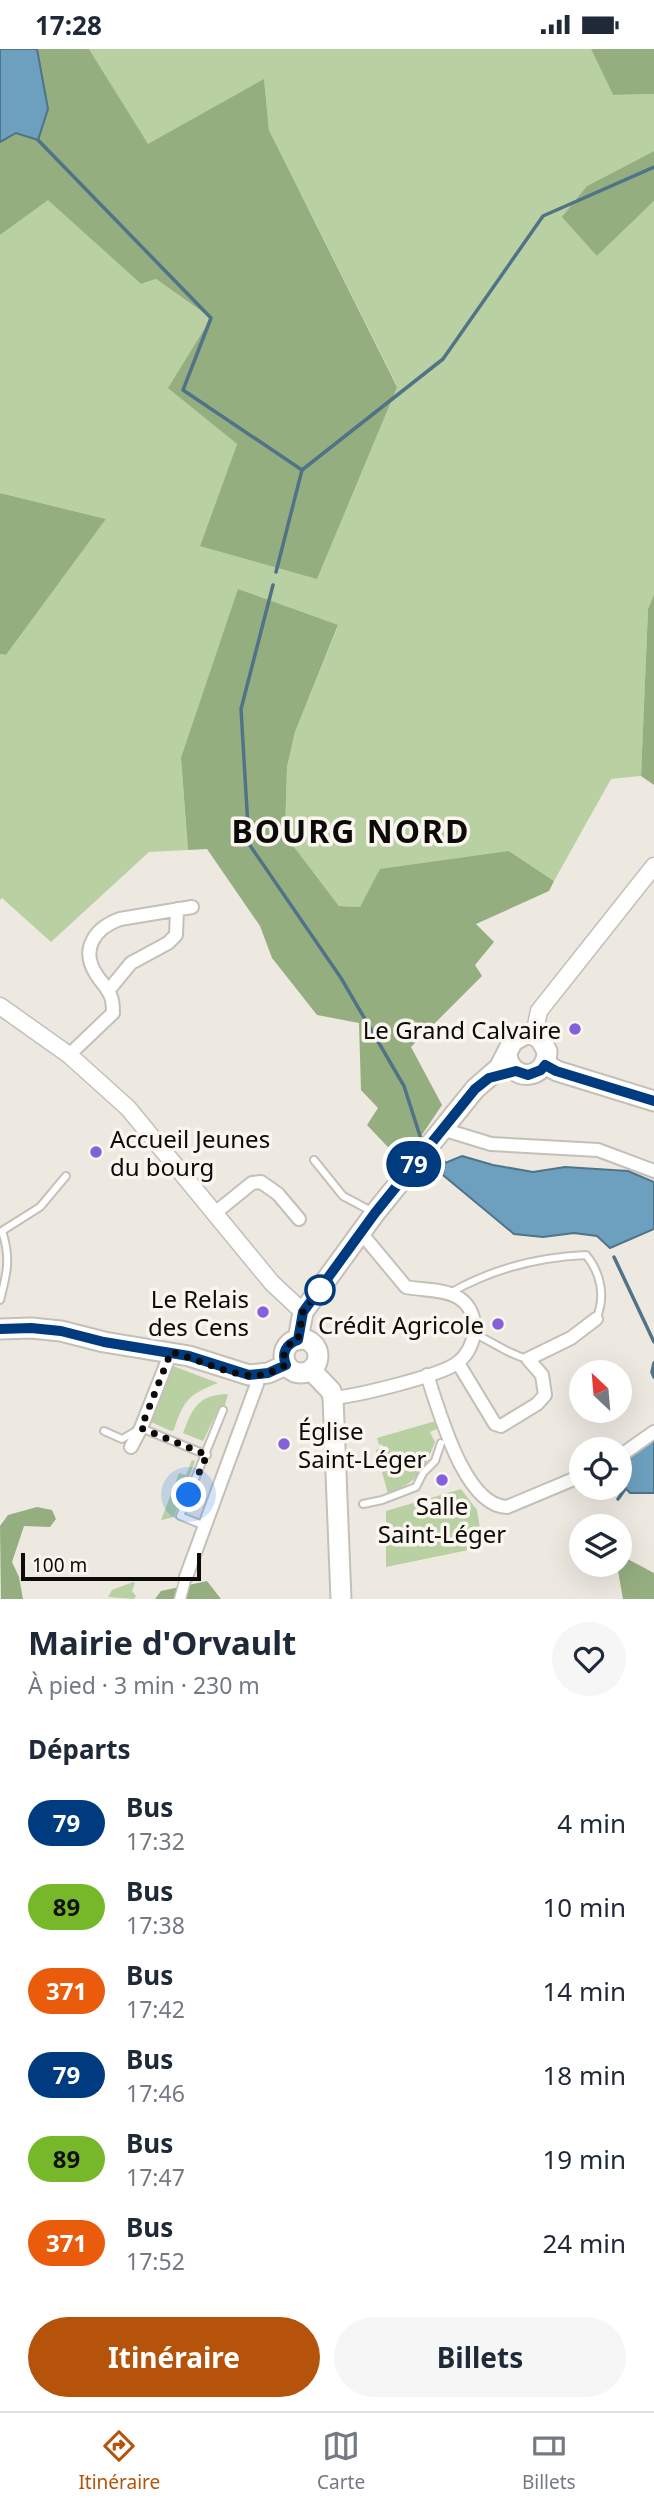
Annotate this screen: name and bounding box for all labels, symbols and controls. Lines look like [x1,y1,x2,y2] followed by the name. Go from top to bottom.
[35,7,102,43] text: 17:28
[231,809,471,852] district label: BOURG NORD
[363,1013,561,1046] place label: Le Grand Calvaire
[567,1021,583,1037] marker: Le Grand Calvaire
[110,1122,270,1183] place label: Accueil Jeunes du bourg
[382,1141,446,1187] line badge: 79
[88,1144,104,1160] marker: Accueil Jeunes du bourg
[400,1147,428,1180] text: 79
[305,1275,335,1305] unlabelled marker
[148,1282,249,1343] place label: Le Relais des Cens
[255,1304,271,1320] marker: Le Relais des Cens
[318,1308,484,1341] place label: Crédit Agricole
[490,1316,506,1332] marker: Crédit Agricole
[569,1360,632,1423] north arrow
[569,1360,632,1577] map controls
[298,1414,426,1475] place label: Église Saint-Léger
[276,1436,292,1452] marker: Église Saint-Léger
[569,1437,632,1500] button: locate
[434,1472,450,1488] marker: Salle Saint-Léger
[171,1477,206,1512] your location
[378,1489,506,1550] place label: Salle Saint-Léger
[569,1514,632,1577] button: layers
[21,1550,201,1582] scale bar
[32,1552,87,1578] text: 100 m
[28,1620,296,1665] text: Mairie d'Orvault
[552,1622,626,1696] button: heart
[28,1669,260,1701] text: À pied · 3 min · 230 m
[28,1731,131,1767] text: Départs
[126,1789,173,1825] text: Bus
[557,1805,626,1841] text: 4 min
[53,1806,80,1839] text: 79
[126,1825,185,1857] text: 17:32
[126,1873,173,1909] text: Bus
[542,1889,626,1925] text: 10 min
[53,1890,80,1923] text: 89
[126,1909,185,1941] text: 17:38
[126,1957,173,1993] text: Bus
[542,1973,626,2009] text: 14 min
[46,1974,87,2007] text: 371
[126,1993,185,2025] text: 17:42
[126,2041,173,2077] text: Bus
[542,2057,626,2093] text: 18 min
[53,2058,80,2091] text: 79
[126,2077,185,2109] text: 17:46
[126,2125,173,2161] text: Bus
[542,2141,626,2177] text: 19 min
[53,2142,80,2175] text: 89
[126,2161,185,2193] text: 17:47
[126,2209,173,2245] text: Bus
[542,2225,626,2261] text: 24 min
[46,2226,87,2259] text: 371
[126,2245,185,2277] text: 17:52
[28,2317,320,2397] button: Itinéraire
[334,2317,626,2397] button: Billets
[78,2427,160,2495] tab: Itinéraire
[317,2427,365,2495] tab: Carte
[522,2427,576,2495] tab: Billets

